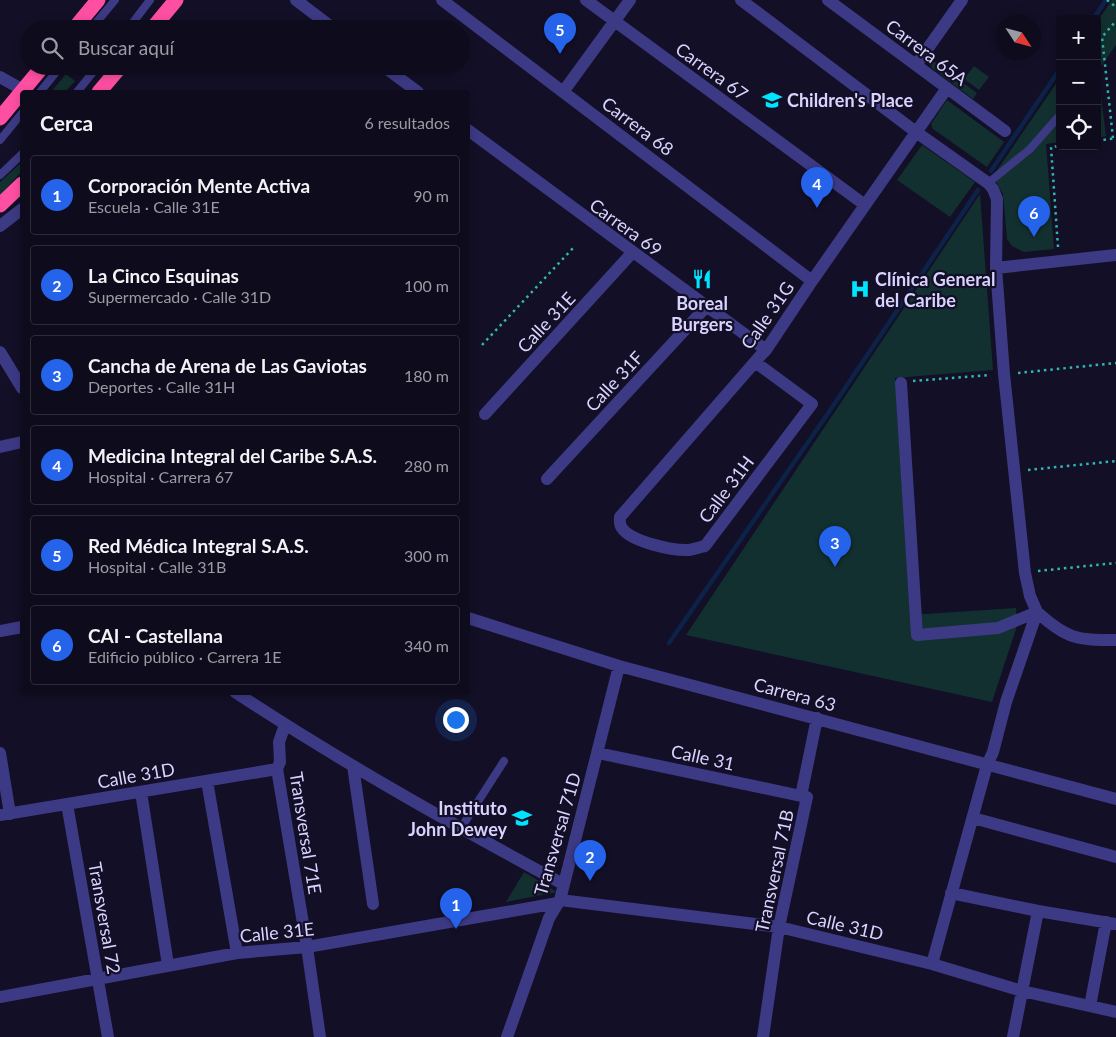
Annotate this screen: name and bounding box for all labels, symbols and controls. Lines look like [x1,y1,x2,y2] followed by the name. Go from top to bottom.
[544,13,576,54] pin: 5
[882,14,973,90] street label: Carrera 65A
[996,15,1041,60] north arrow
[1056,15,1101,150] map controls
[1056,15,1101,60] button: +
[20,20,470,75] search box
[38,34,66,62] icon: search
[78,36,174,59] text: Buscar aquí
[672,37,752,105] street label: Carrera 67
[1056,60,1101,105] button: −
[761,89,783,111] school or university icon: Children's Place
[787,89,913,111] place label: Children's Place
[598,92,678,160] street label: Carrera 68
[1056,105,1101,150] button: locate
[40,110,93,135] text: Cerca
[364,113,450,132] text: 6 resultados
[801,167,833,208] pin: 4
[88,174,310,197] text: Corporación Mente Activa
[52,186,62,205] text: 1
[413,186,449,205] text: 90 m
[586,193,666,261] street label: Carrera 69
[1018,196,1050,237] pin: 6
[88,197,220,216] text: Escuela · Calle 31E
[88,264,239,287] text: La Cinco Esquinas
[691,268,713,290] restaurant icon: Boreal Burgers
[875,268,995,311] place label: Clínica General del Caribe
[52,276,62,295] text: 2
[404,276,449,295] text: 100 m
[736,277,798,353] street label: Calle 31G
[849,278,871,300] hospital icon: Clínica General del Caribe
[88,287,271,306] text: Supermercado · Calle 31D
[512,287,580,357] street label: Calle 31E
[671,292,733,335] place label: Boreal Burgers
[581,346,647,416] street label: Calle 31F
[88,354,367,377] text: Cancha de Arena de Las Gaviotas
[52,366,62,385] text: 3
[404,366,449,385] text: 180 m
[88,377,235,396] text: Deportes · Calle 31H
[88,444,377,467] text: Medicina Integral del Caribe S.A.S.
[694,451,758,527] street label: Calle 31H
[52,456,62,475] text: 4
[404,456,449,475] text: 280 m
[88,467,233,486] text: Hospital · Carrera 67
[819,526,851,567] pin: 3
[88,534,309,557] text: Red Médica Integral S.A.S.
[52,546,62,565] text: 5
[404,546,449,565] text: 300 m
[88,557,226,576] text: Hospital · Calle 31B
[88,624,223,647] text: CAI - Castellana
[52,636,62,655] text: 6
[404,636,449,655] text: 340 m
[88,647,282,666] text: Edificio público · Carrera 1E
[752,672,838,716] street label: Carrera 63
[443,707,469,733] your location
[669,740,737,774] street label: Calle 31
[96,757,176,793] street label: Calle 31D
[285,770,327,896] street label: Transversal 71E
[529,770,585,898] street label: Transversal 71D
[408,797,507,840] place label: Instituto John Dewey
[511,807,533,829] school or university icon: Instituto John Dewey
[750,808,798,934] street label: Transversal 71B
[574,840,606,881] pin: 2
[84,860,126,976] street label: Transversal 72
[440,888,472,929] pin: 1
[804,905,886,945] street label: Calle 31D
[239,917,315,947] street label: Calle 31E

